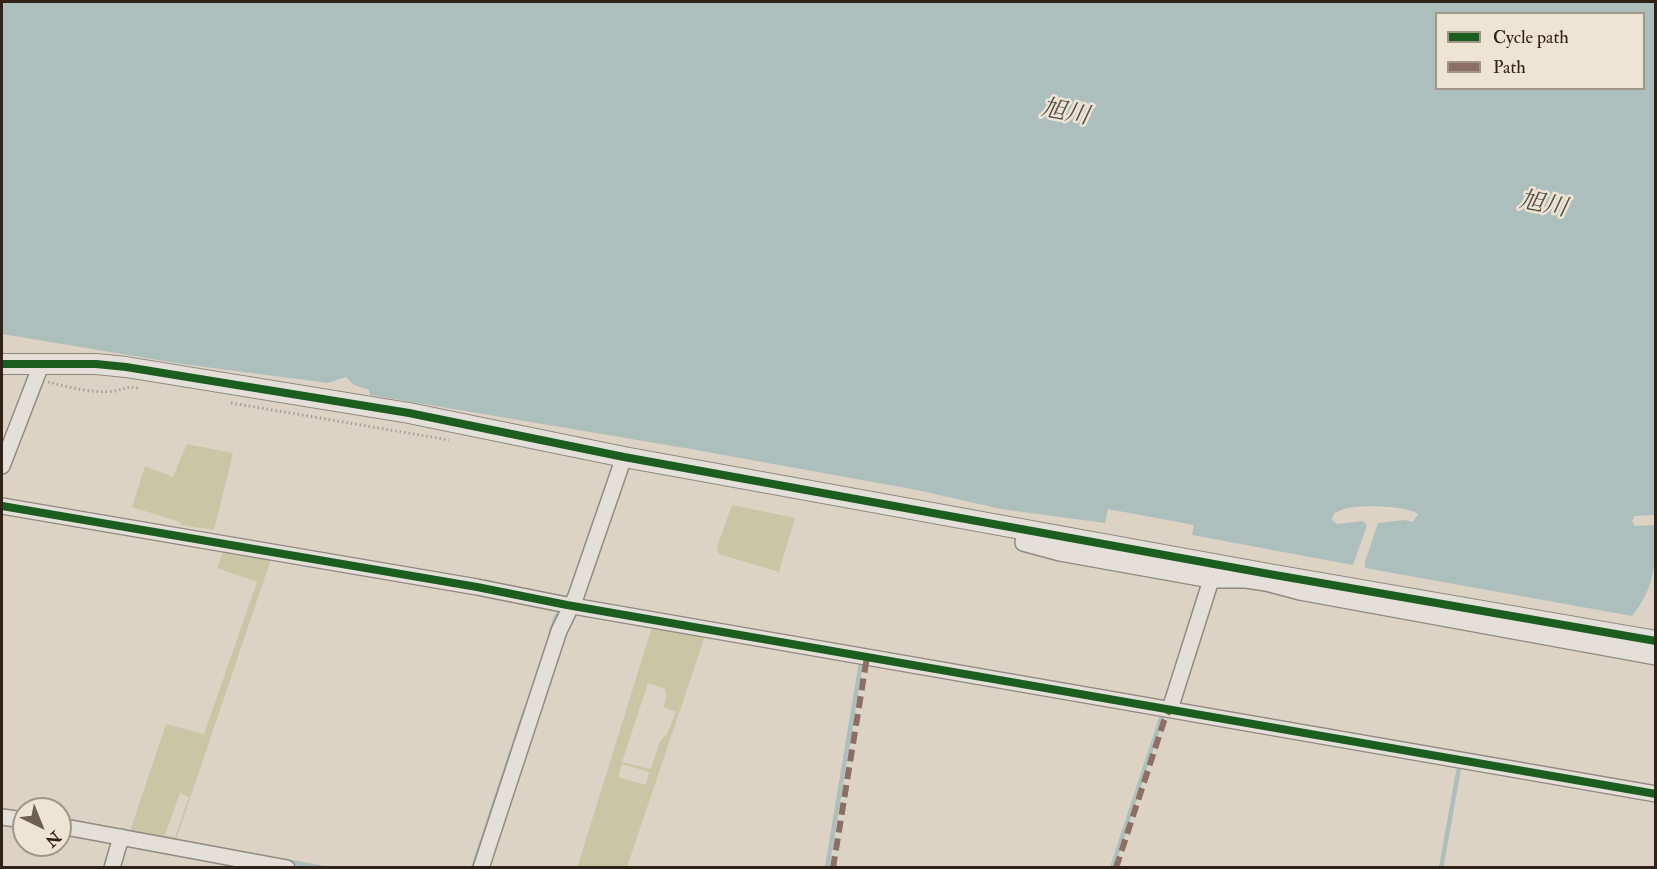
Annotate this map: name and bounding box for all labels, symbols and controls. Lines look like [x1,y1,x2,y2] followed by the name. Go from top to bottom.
[1435,12,1645,90] legend
[1493,26,1569,49] text: Cycle path
[1493,56,1526,79] text: Path
[1039,95,1091,133] water label: 旭川
[1517,187,1569,225] water label: 旭川
[12,797,72,857] north arrow
[41,826,65,851] text: N

